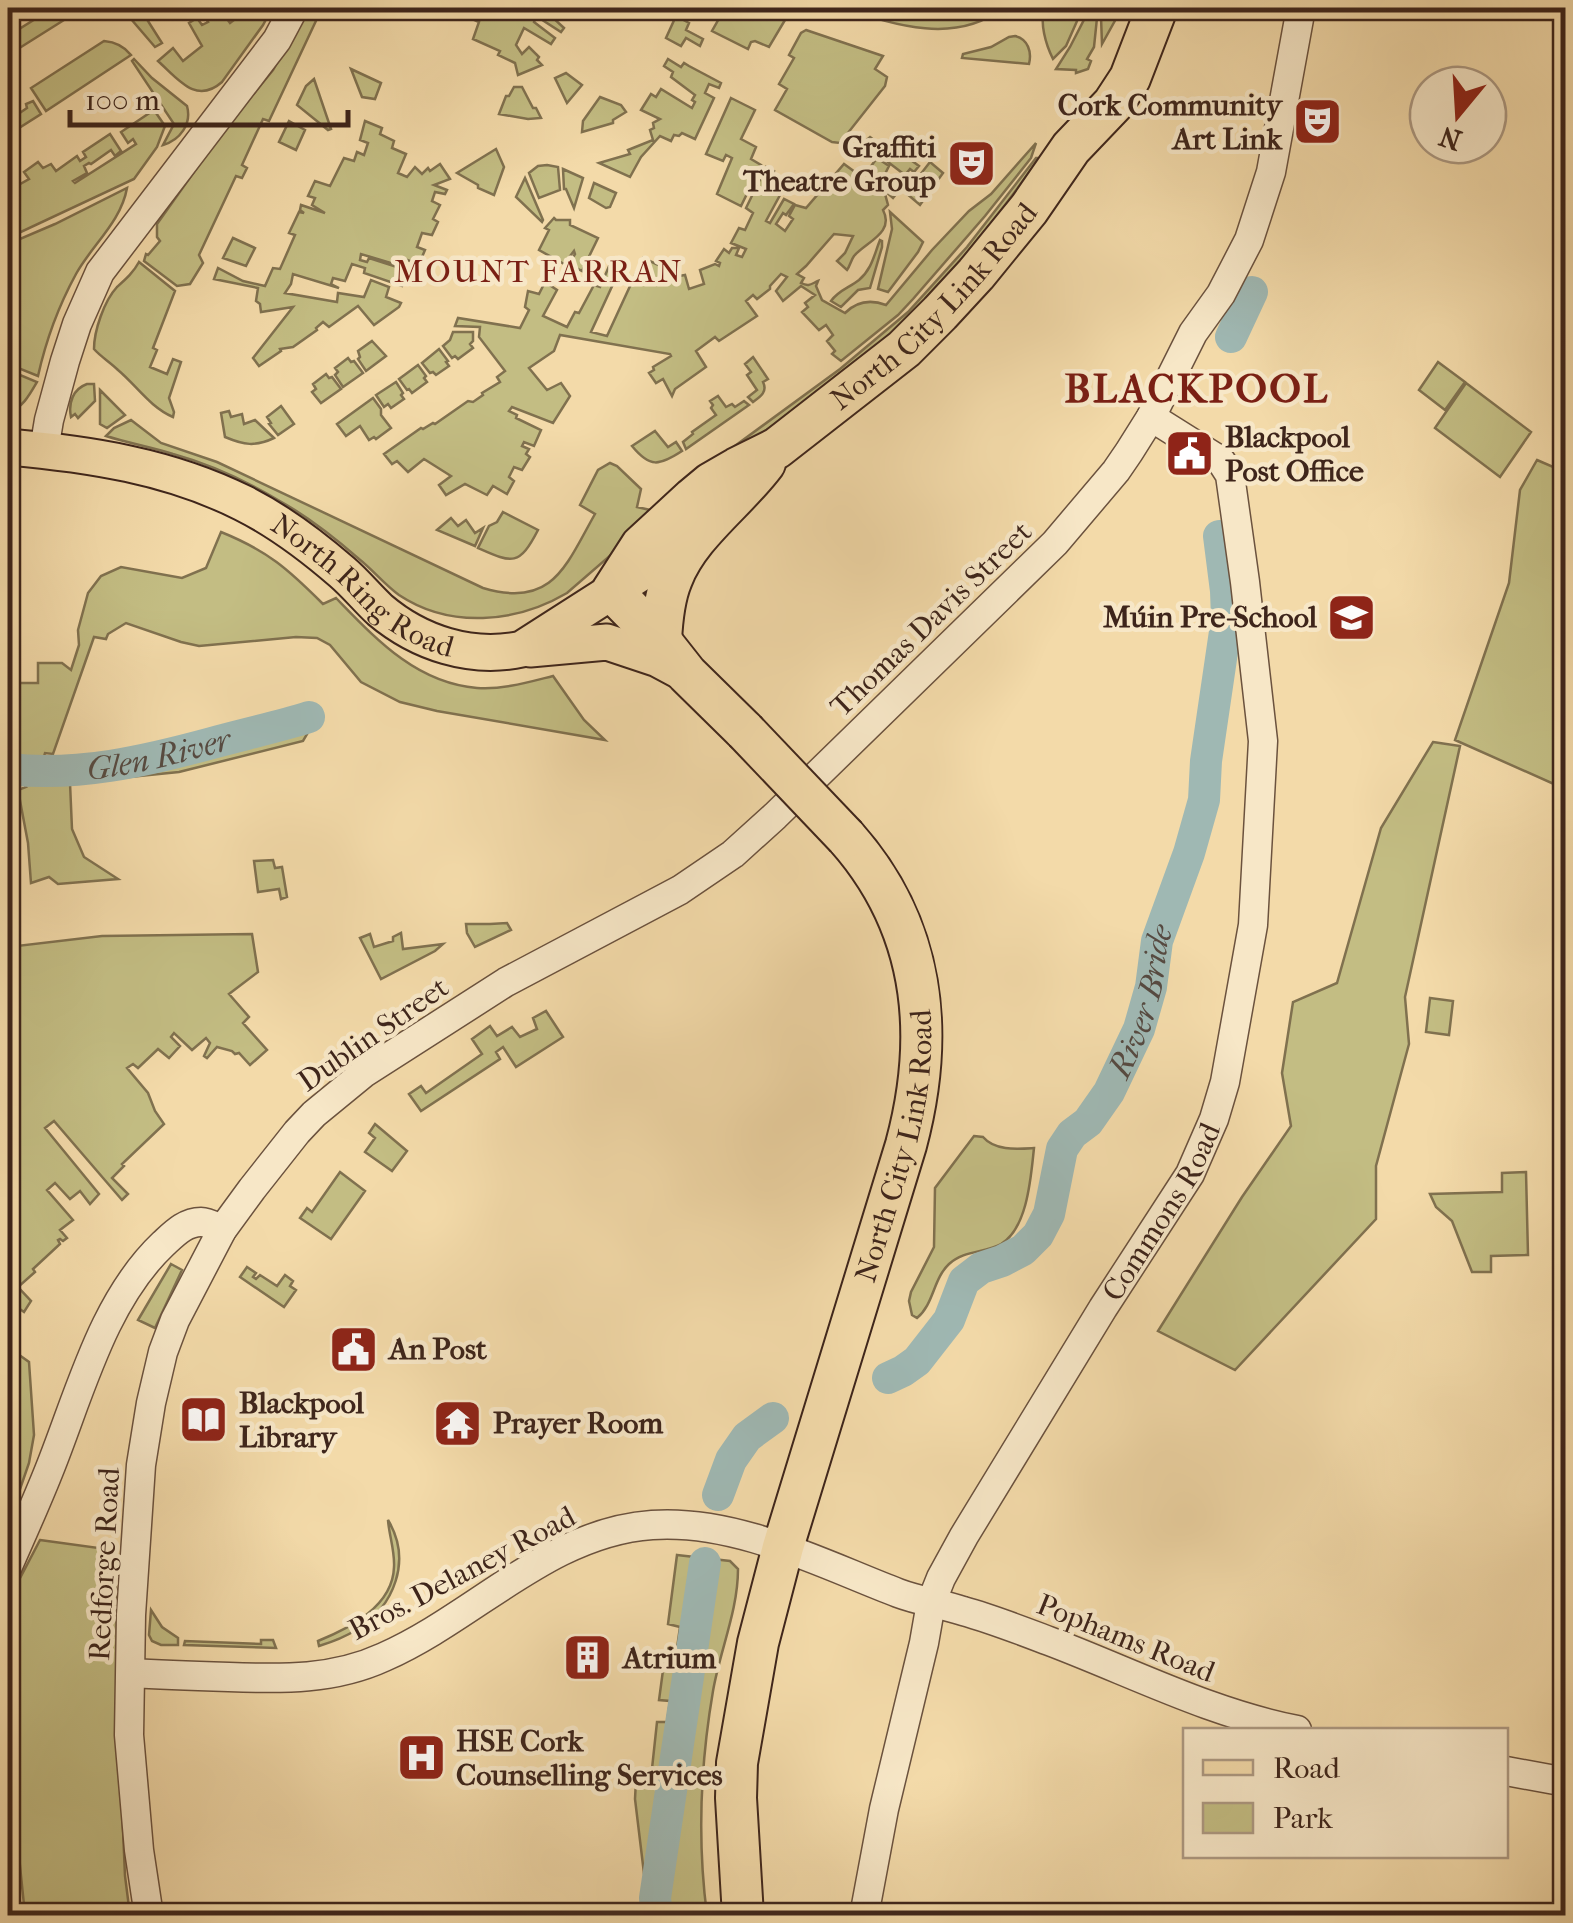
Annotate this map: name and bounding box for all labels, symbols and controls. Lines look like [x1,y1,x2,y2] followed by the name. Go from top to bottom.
[70,65,348,127] scale bar
[1408,65,1508,165] north arrow
[85,83,160,118] text: 100 m
[1058,88,1284,157] place label: Cork Community Art Link
[1291,96,1343,148] theatre icon: Cork Community Art Link
[1435,119,1466,157] text: N
[742,130,936,199] place label: Graffiti Theatre Group
[945,138,997,190] theatre icon: Graffiti Theatre Group
[824,196,1045,418] street label: North City Link Road
[394,253,684,290] district label: MOUNT FARRAN
[1064,366,1330,412] district label: BLACKPOOL
[1225,420,1364,489] place label: Blackpool Post Office
[1164,428,1216,480] public building icon: Blackpool Post Office
[265,507,459,665] street label: North Ring Road
[824,514,1039,724] street label: Thomas Davis Street
[1326,591,1378,643] school or university icon: Múin Pre-School
[1103,600,1318,635] place label: Múin Pre-School
[84,720,237,788] water label: Glen River
[1100,919,1181,1085] water label: River Bride
[291,970,455,1099] street label: Dublin Street
[848,1008,939,1286] street label: North City Link Road
[1095,1117,1228,1308] street label: Commons Road
[328,1323,380,1375] public building icon: An Post
[387,1332,487,1367] place label: An Post
[239,1386,365,1455] place label: Blackpool Library
[178,1394,230,1446] library icon: Blackpool Library
[432,1397,484,1449] temple icon: Prayer Room
[493,1406,664,1441] place label: Prayer Room
[82,1466,127,1662] street label: Redforge Road
[343,1499,582,1648] street label: Bros. Delaney Road
[1032,1587,1220,1690] street label: Pophams Road
[562,1632,614,1684] building icon: Atrium
[621,1641,717,1676] place label: Atrium
[456,1724,723,1793] place label: HSE Cork Counselling Services
[1183,1728,1508,1858] legend
[395,1732,447,1784] hospital icon: HSE Cork Counselling Services
[1273,1751,1340,1786] text: Road
[1273,1801,1333,1836] text: Park

